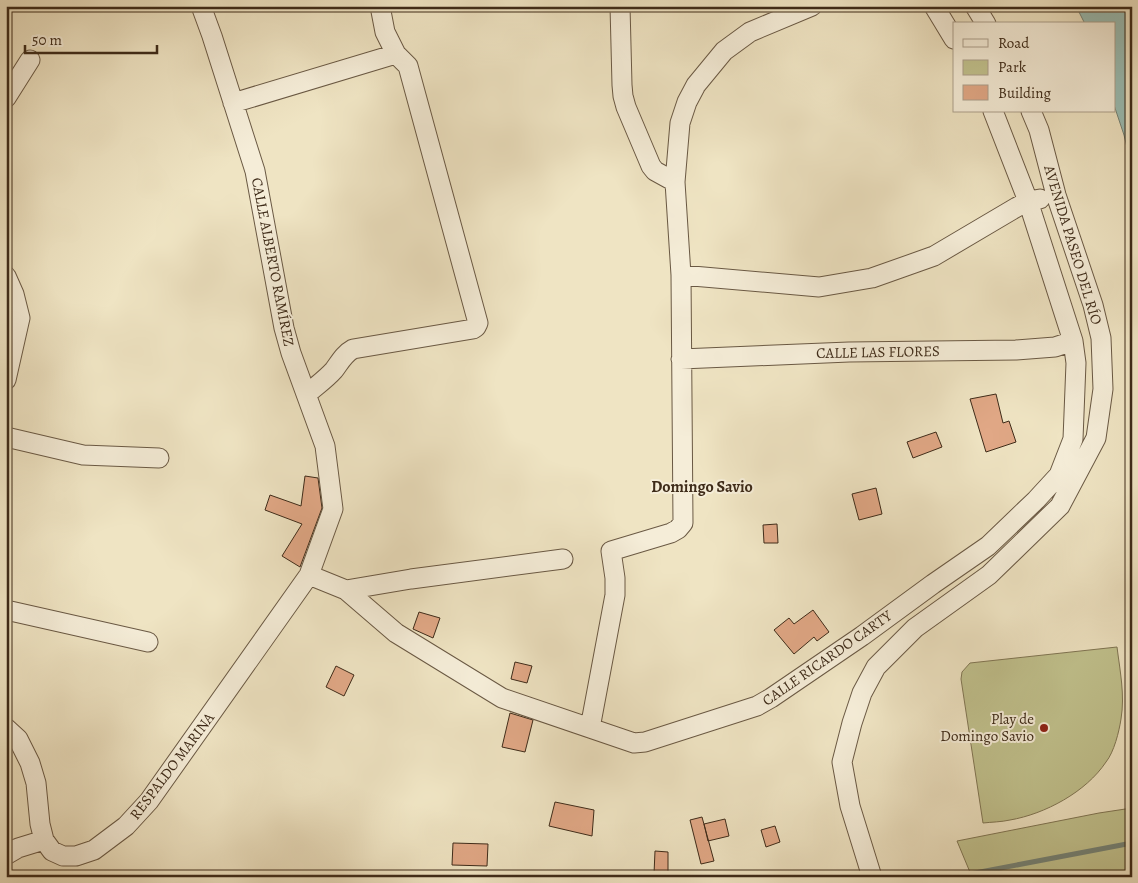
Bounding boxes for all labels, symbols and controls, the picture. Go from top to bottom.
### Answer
scale bar [25,22,158,54]
legend [953,22,1116,112]
text: 50 m [32,30,62,50]
text: Road [998,33,1030,53]
text: Park [998,57,1027,77]
text: Building [998,83,1051,103]
street label: AVENIDA PASEO DEL RÍO [1039,162,1107,327]
street label: CALLE ALBERTO RAMÍREZ [247,176,299,348]
street label: CALLE LAS FLORES [816,341,940,363]
district label: Domingo Savio [651,476,753,498]
street label: CALLE RICARDO CARTY [758,605,897,710]
street label: RESPALDO MARINA [125,708,219,824]
place label: Play de Domingo Savio [940,709,1034,746]
marker: Play de Domingo Savio [1038,722,1050,734]

